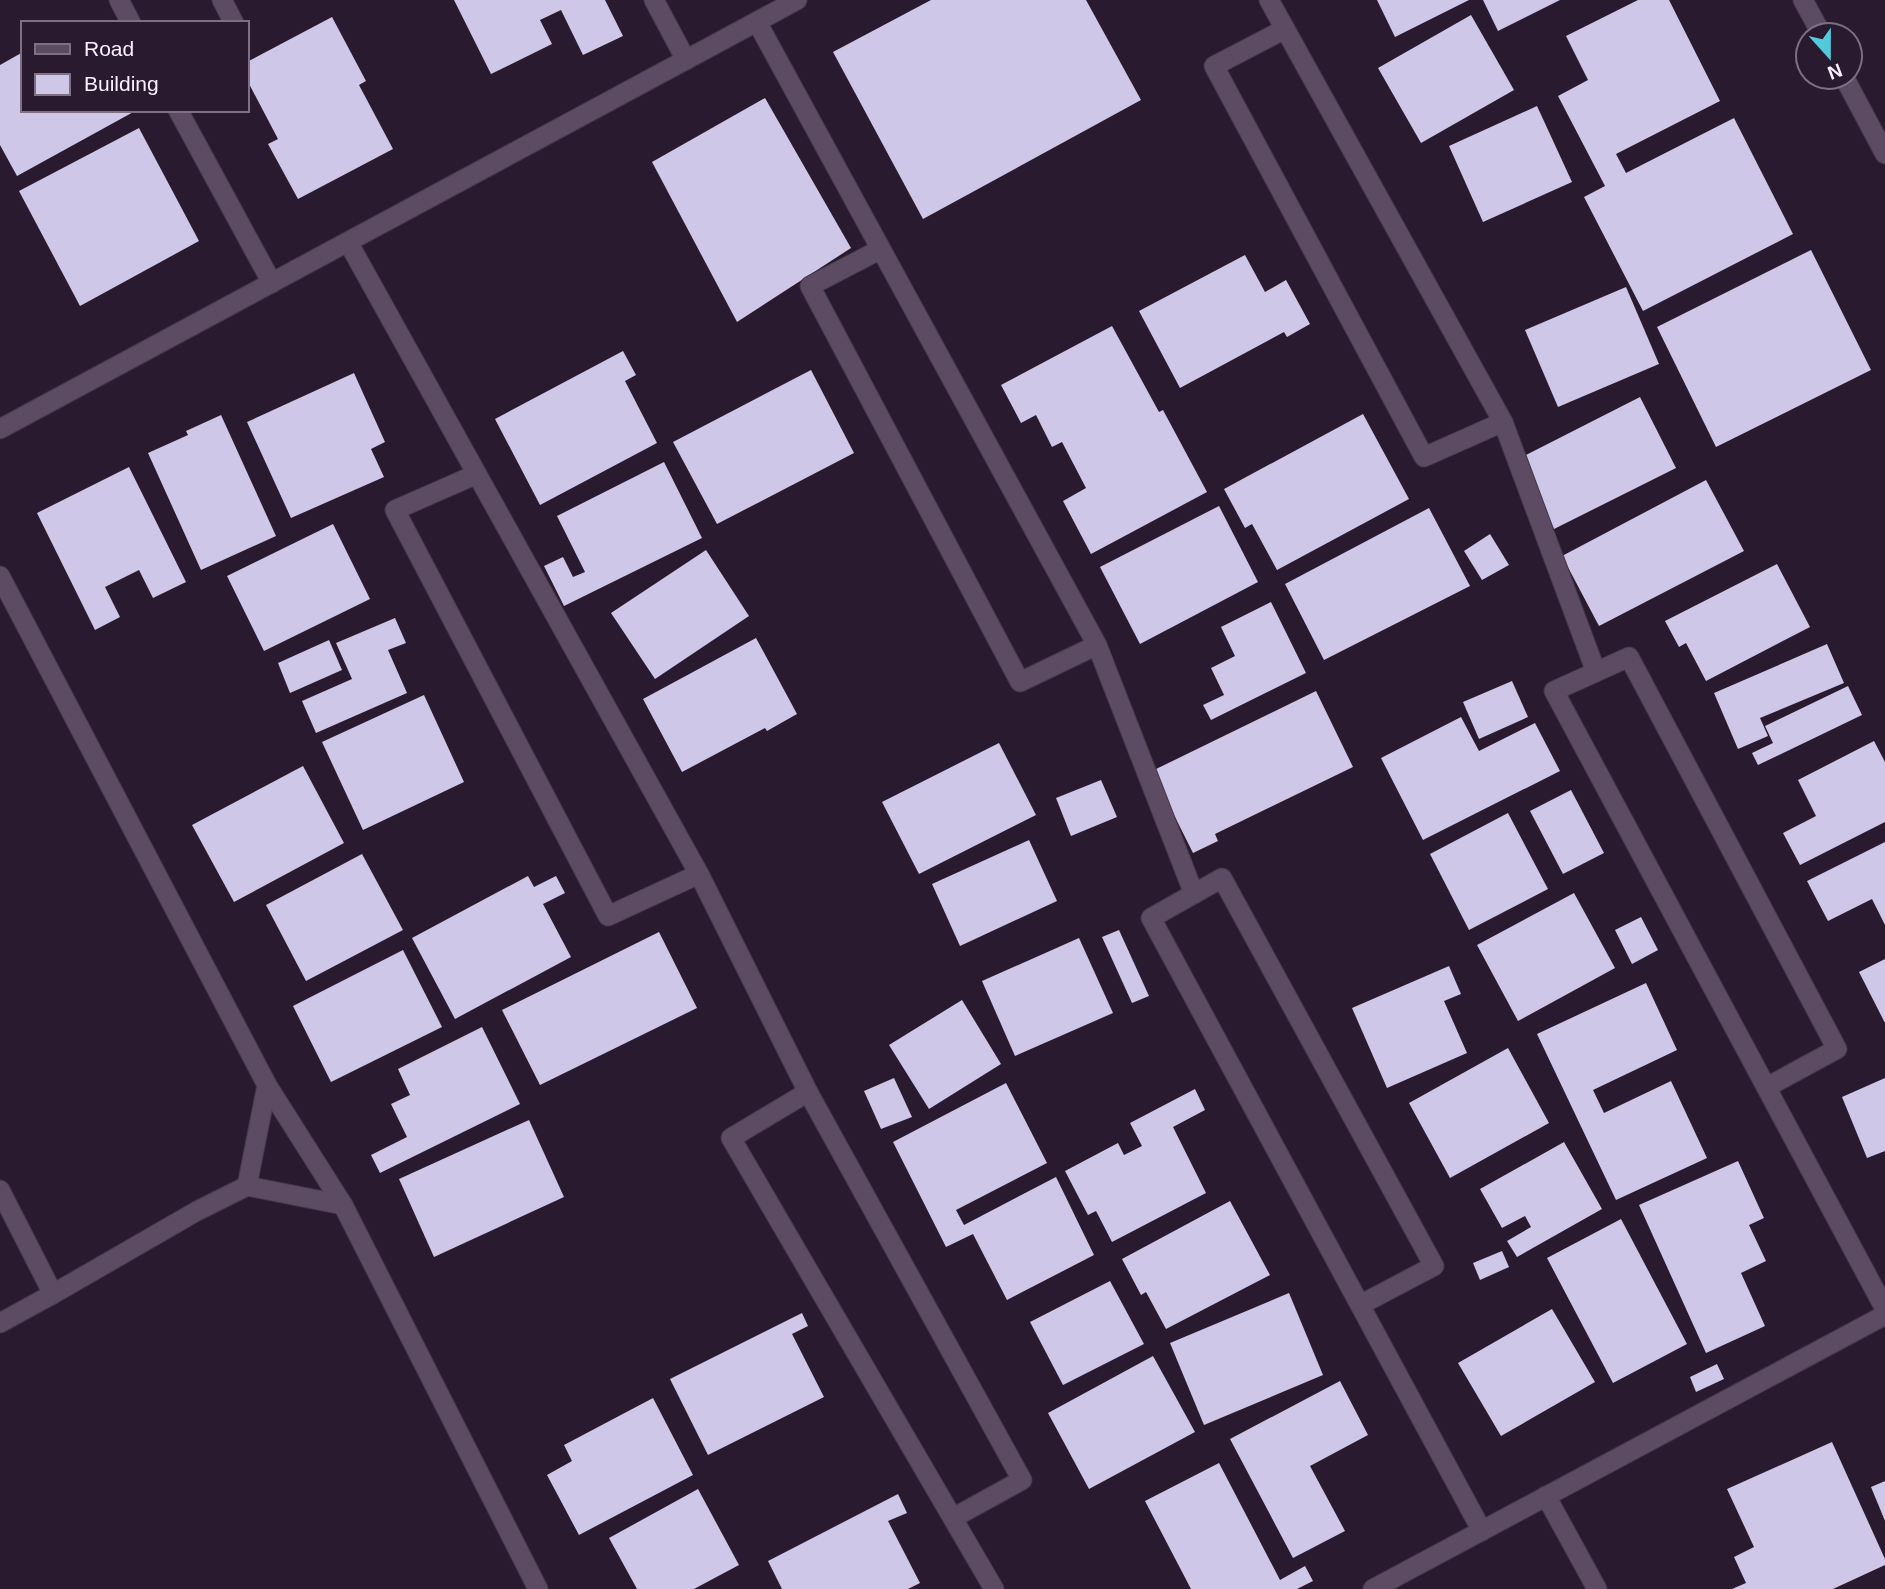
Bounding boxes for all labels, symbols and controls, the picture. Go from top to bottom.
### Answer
legend [21,21,248,112]
north arrow [1794,21,1864,91]
text: Road [84,37,134,60]
text: N [1825,59,1845,84]
text: Building [84,72,159,95]

